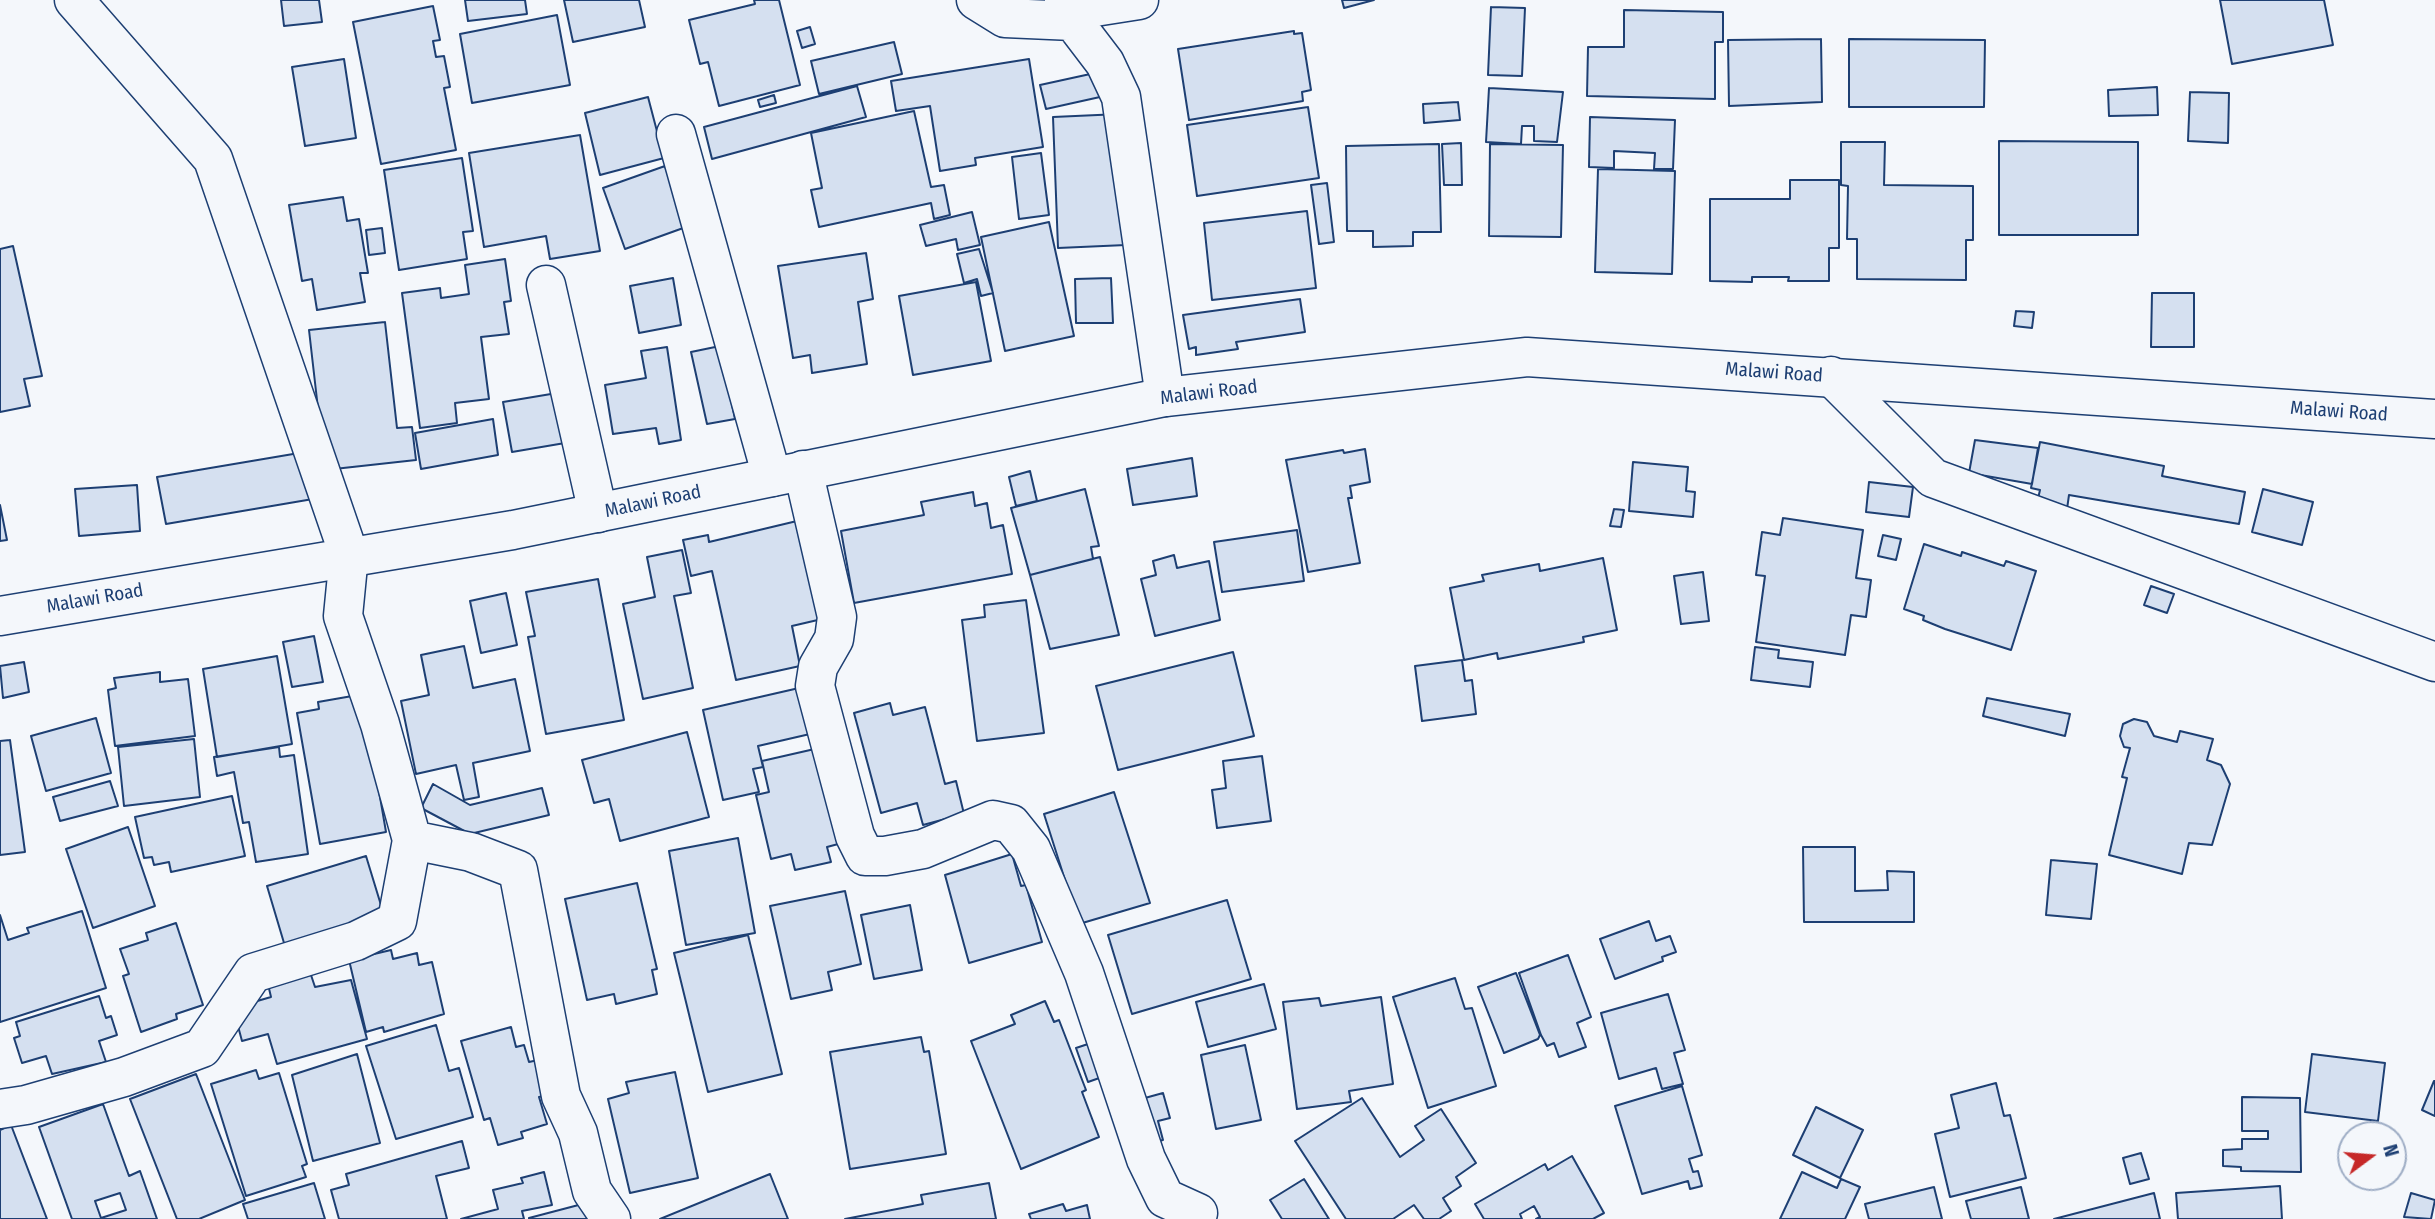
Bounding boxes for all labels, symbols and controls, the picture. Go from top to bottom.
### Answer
street label: Malawi Road [1724,358,1824,388]
street label: Malawi Road [1159,376,1259,410]
street label: Malawi Road [2289,397,2389,427]
street label: Malawi Road [603,481,703,523]
street label: Malawi Road [45,579,145,619]
north arrow [2337,1121,2407,1191]
text: N [2378,1142,2403,1159]

